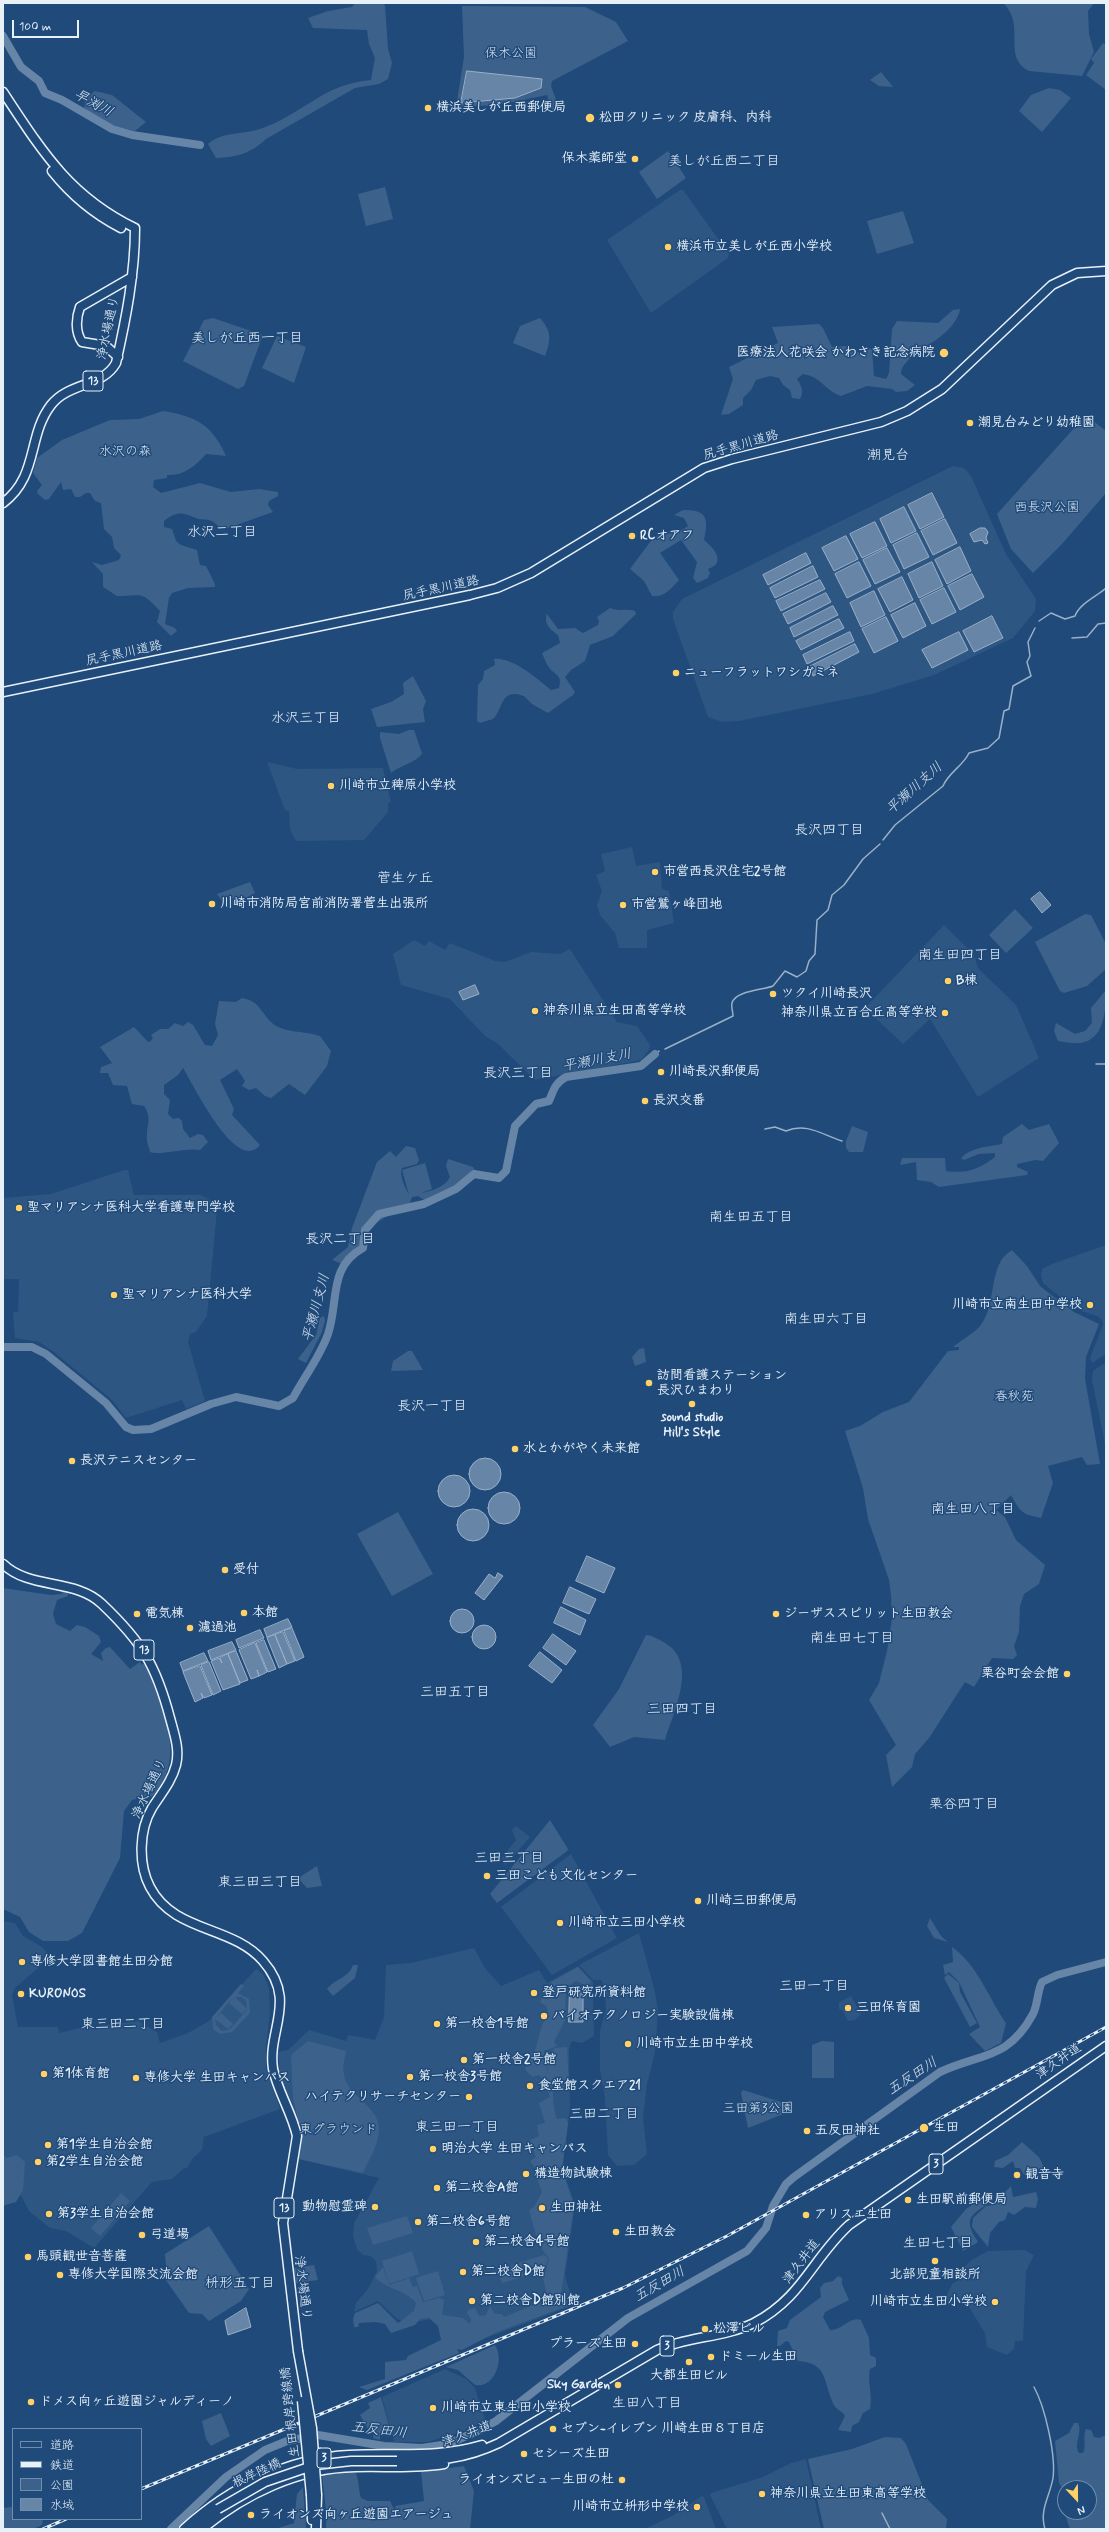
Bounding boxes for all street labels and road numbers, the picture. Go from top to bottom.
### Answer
street label: 浄水場通り [95,295,123,361]
road number: 13 [83,371,103,391]
street label: 尻手黒川道路 [701,428,781,464]
street label: 尻手黒川道路 [401,573,481,605]
street label: 尻手黒川道路 [84,638,164,670]
road number: 13 [134,1640,154,1660]
street label: 浄水場通り [129,1756,171,1822]
street label: 津久井道 [1033,2041,1085,2083]
road number: 3 [929,2154,943,2174]
road number: 13 [274,2198,294,2218]
street label: 津久井道 [780,2237,824,2287]
street label: 浄水場通り [290,2255,314,2321]
road number: 3 [660,2336,674,2356]
street label: 生田根岸跨線橋 [278,2366,304,2458]
street label: 津久井道 [440,2419,494,2451]
road number: 3 [317,2448,331,2468]
street label: 根岸陸橋 [230,2456,284,2492]

